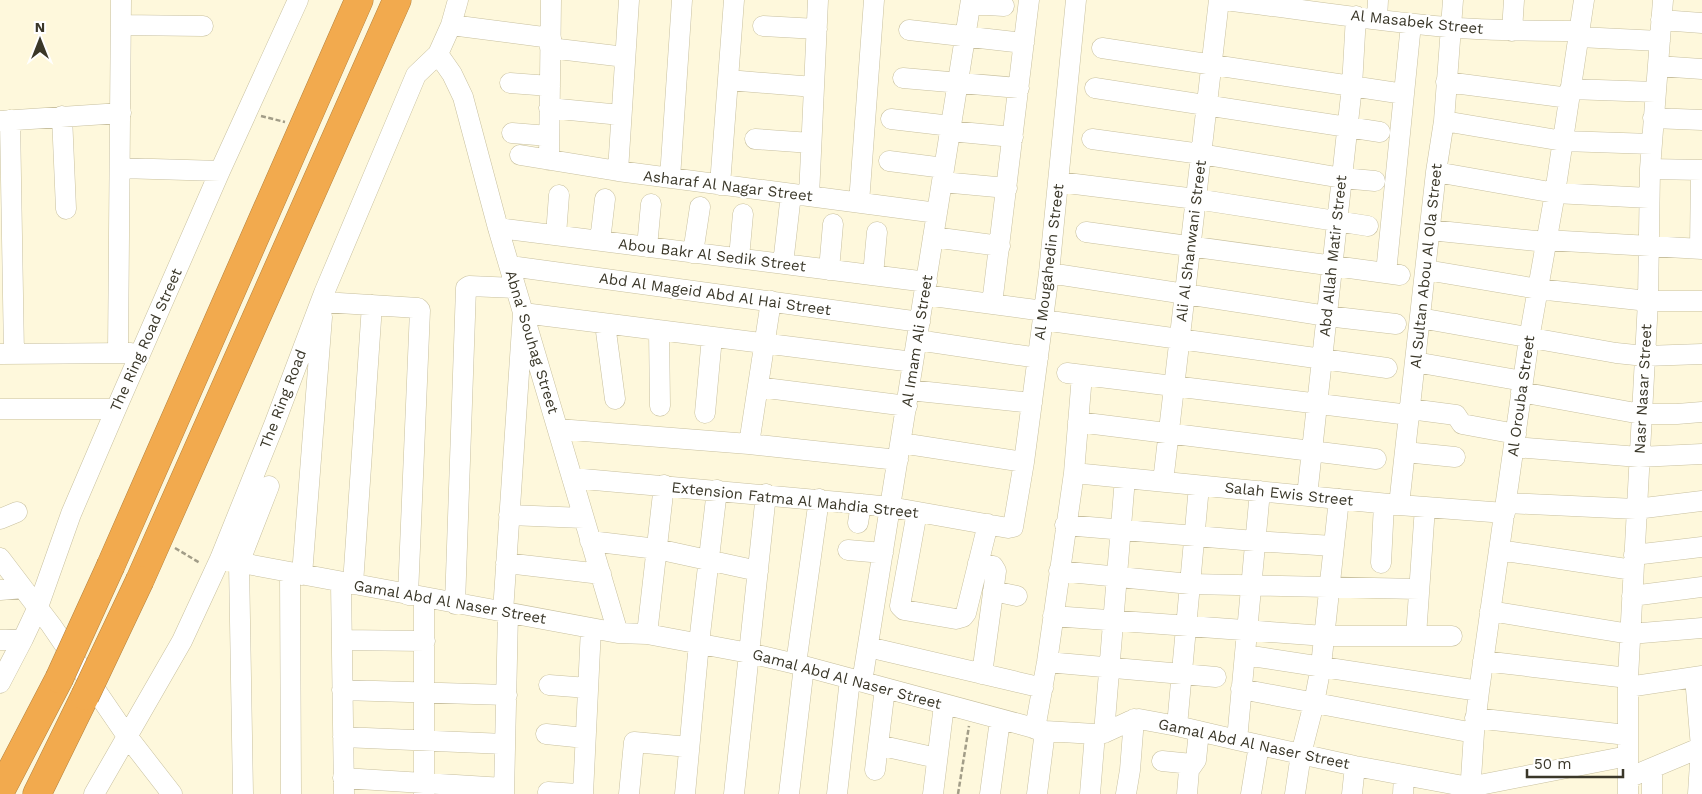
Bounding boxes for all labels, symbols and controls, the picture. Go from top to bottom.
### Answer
street label: Al Masabek Street [1350,6,1485,38]
north arrow [15,15,65,65]
text: N [35,19,45,35]
street label: Ali Al Shanwani Street [1172,158,1210,323]
street label: Al Sultan Abou Al Ola Street [1406,162,1446,369]
street label: Asharaf Al Nagar Street [642,167,814,205]
street label: Abd Allah Matir Street [1316,174,1351,338]
street label: Al Mougahedin Street [1030,182,1068,341]
street label: Abou Bakr Al Sedik Street [617,235,808,276]
street label: The Ring Road Street [106,265,186,414]
street label: Abna' Souhag Street [502,268,563,417]
street label: Abd Al Mageid Abd Al Hai Street [598,269,833,319]
street label: Al Imam Ali Street [898,273,936,408]
street label: Nasr Nasar Street [1631,323,1655,454]
street label: Al Orouba Street [1504,334,1539,458]
street label: The Ring Road [256,347,310,451]
street label: Extension Fatma Al Mahdia Street [671,478,920,522]
street label: Salah Ewis Street [1224,478,1355,510]
street label: Gamal Abd Al Naser Street [352,576,548,628]
street label: Gamal Abd Al Naser Street [750,645,944,713]
street label: Gamal Abd Al Naser Street [1157,715,1352,773]
scale bar [1527,746,1623,778]
text: 50 m [1534,755,1571,773]

